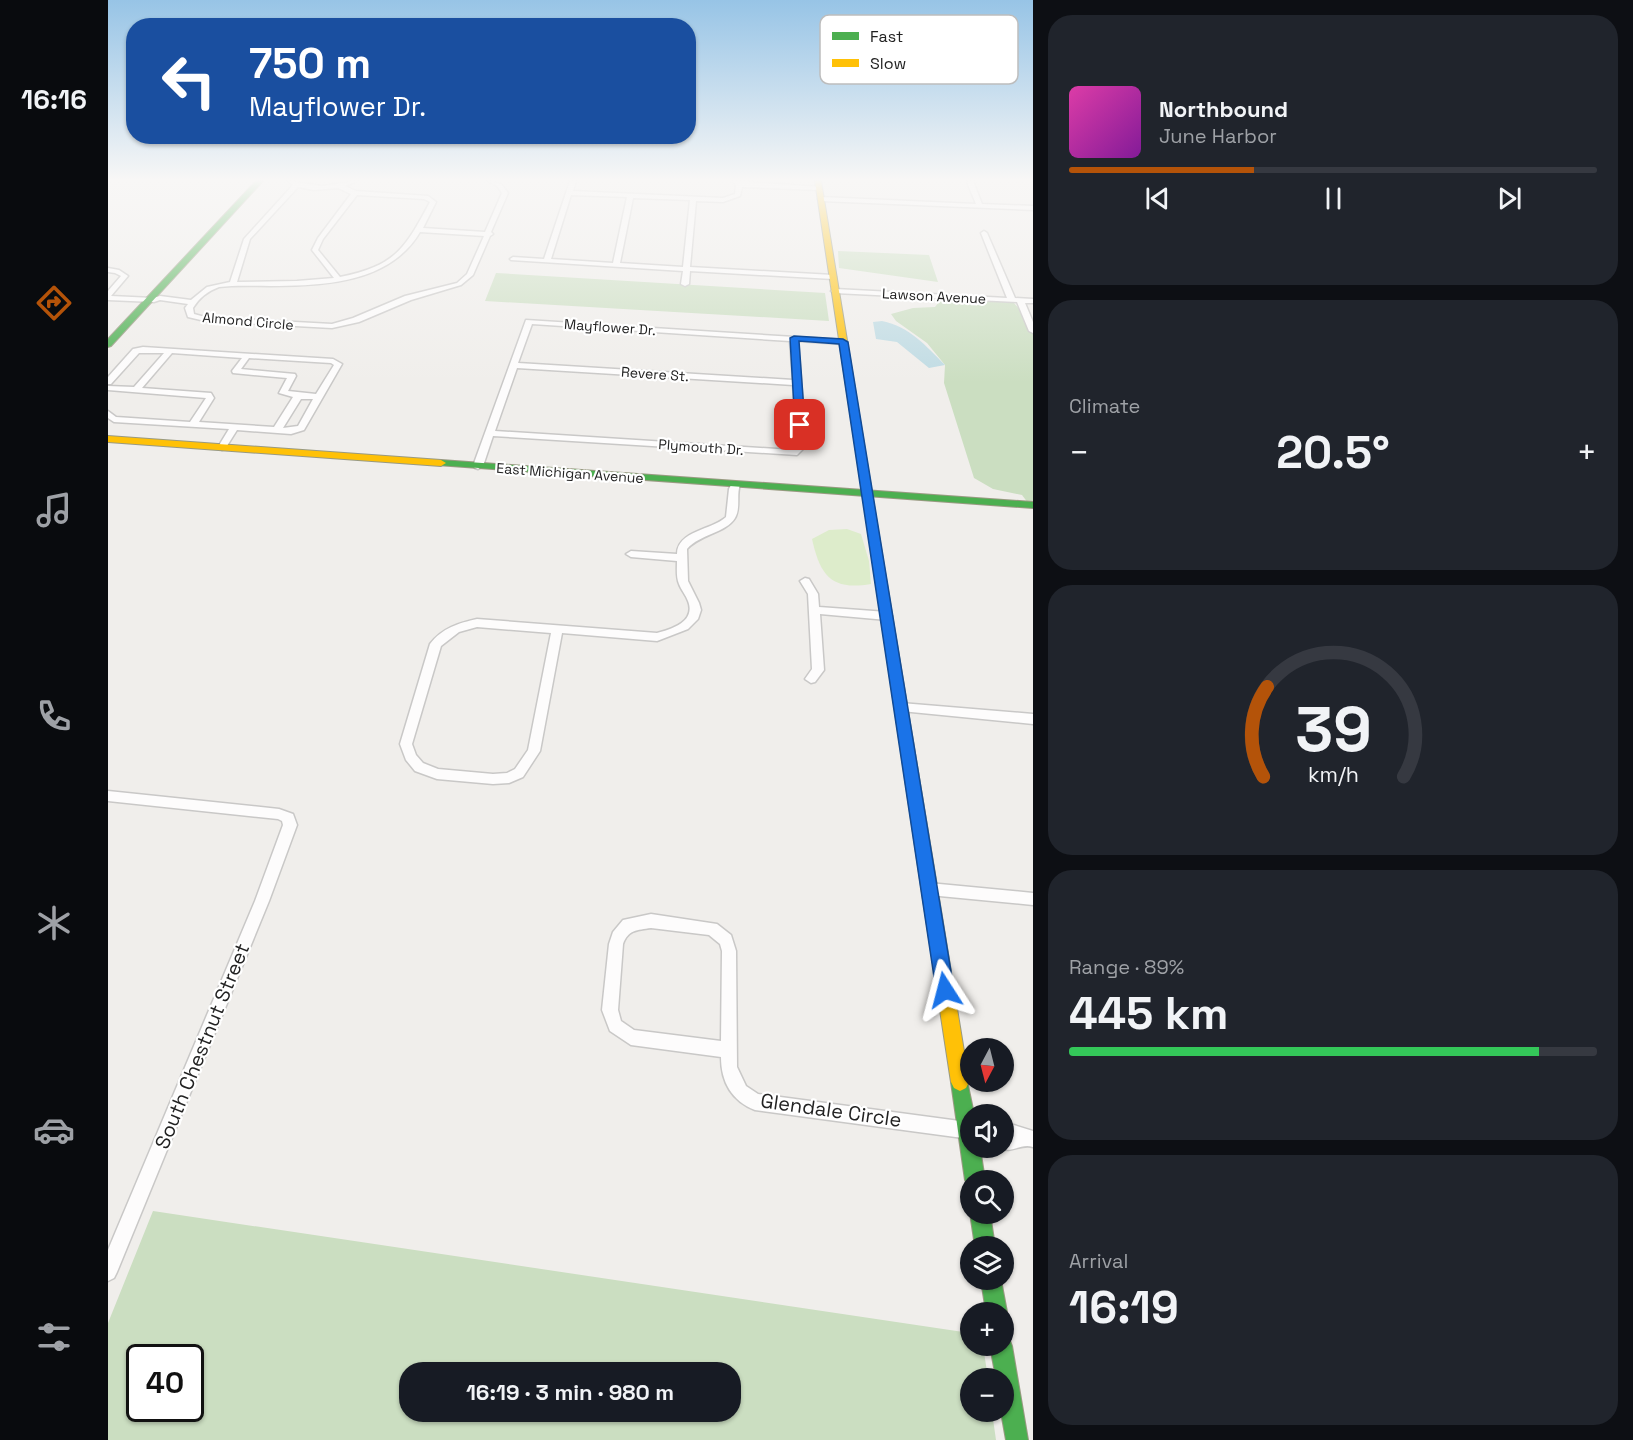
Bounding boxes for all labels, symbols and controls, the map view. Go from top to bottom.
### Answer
legend [820,15,1018,84]
text: Fast [870,26,903,47]
text: 750 m [249,37,371,90]
icon: left [150,42,228,120]
text: Slow [870,53,906,74]
text: 16:16 [21,82,87,117]
text: Mayflower Dr. [249,89,426,124]
text: Northbound [1159,95,1288,123]
text: June Harbor [1159,123,1277,149]
icon: previous [1141,182,1174,215]
icon: pause [1317,182,1350,215]
icon: next [1493,182,1526,215]
icon: directions [33,282,75,324]
street label: Lawson Avenue [882,284,986,308]
street label: Almond Circle [202,308,294,334]
street label: Mayflower Dr. [564,315,656,339]
street label: Revere St. [621,363,689,385]
text: Climate [1069,393,1140,419]
pin [774,399,825,450]
icon: arrive [783,408,816,441]
text: 20.5° [1276,424,1390,481]
text: − [1069,432,1089,474]
text: + [1577,432,1597,474]
street label: Plymouth Dr. [658,435,744,459]
street label: East Michigan Avenue [496,459,644,487]
icon: music [33,489,75,531]
text: 39 [1295,690,1371,769]
icon: phone [33,695,75,737]
text: km/h [1307,761,1359,788]
icon: climate [33,902,75,944]
street label: South Chestnut Street [149,939,255,1153]
text: Range · 89% [1069,954,1184,980]
position arrow [913,958,977,1022]
text: 445 km [1069,985,1228,1042]
north arrow [960,1038,1014,1092]
map controls [960,1038,1014,1422]
street label: Glendale Circle [759,1087,903,1133]
button: sound [960,1104,1014,1158]
icon: car [33,1109,75,1151]
button: search [960,1170,1014,1224]
button: layers [960,1236,1014,1290]
text: Arrival [1069,1248,1128,1274]
text: 16:19 [1069,1279,1179,1336]
button: + [960,1302,1014,1356]
icon: filters [33,1316,75,1358]
speed limit sign: 40 [126,1344,204,1422]
button: − [960,1368,1014,1422]
text: 16:19 · 3 min · 980 m [466,1378,674,1406]

